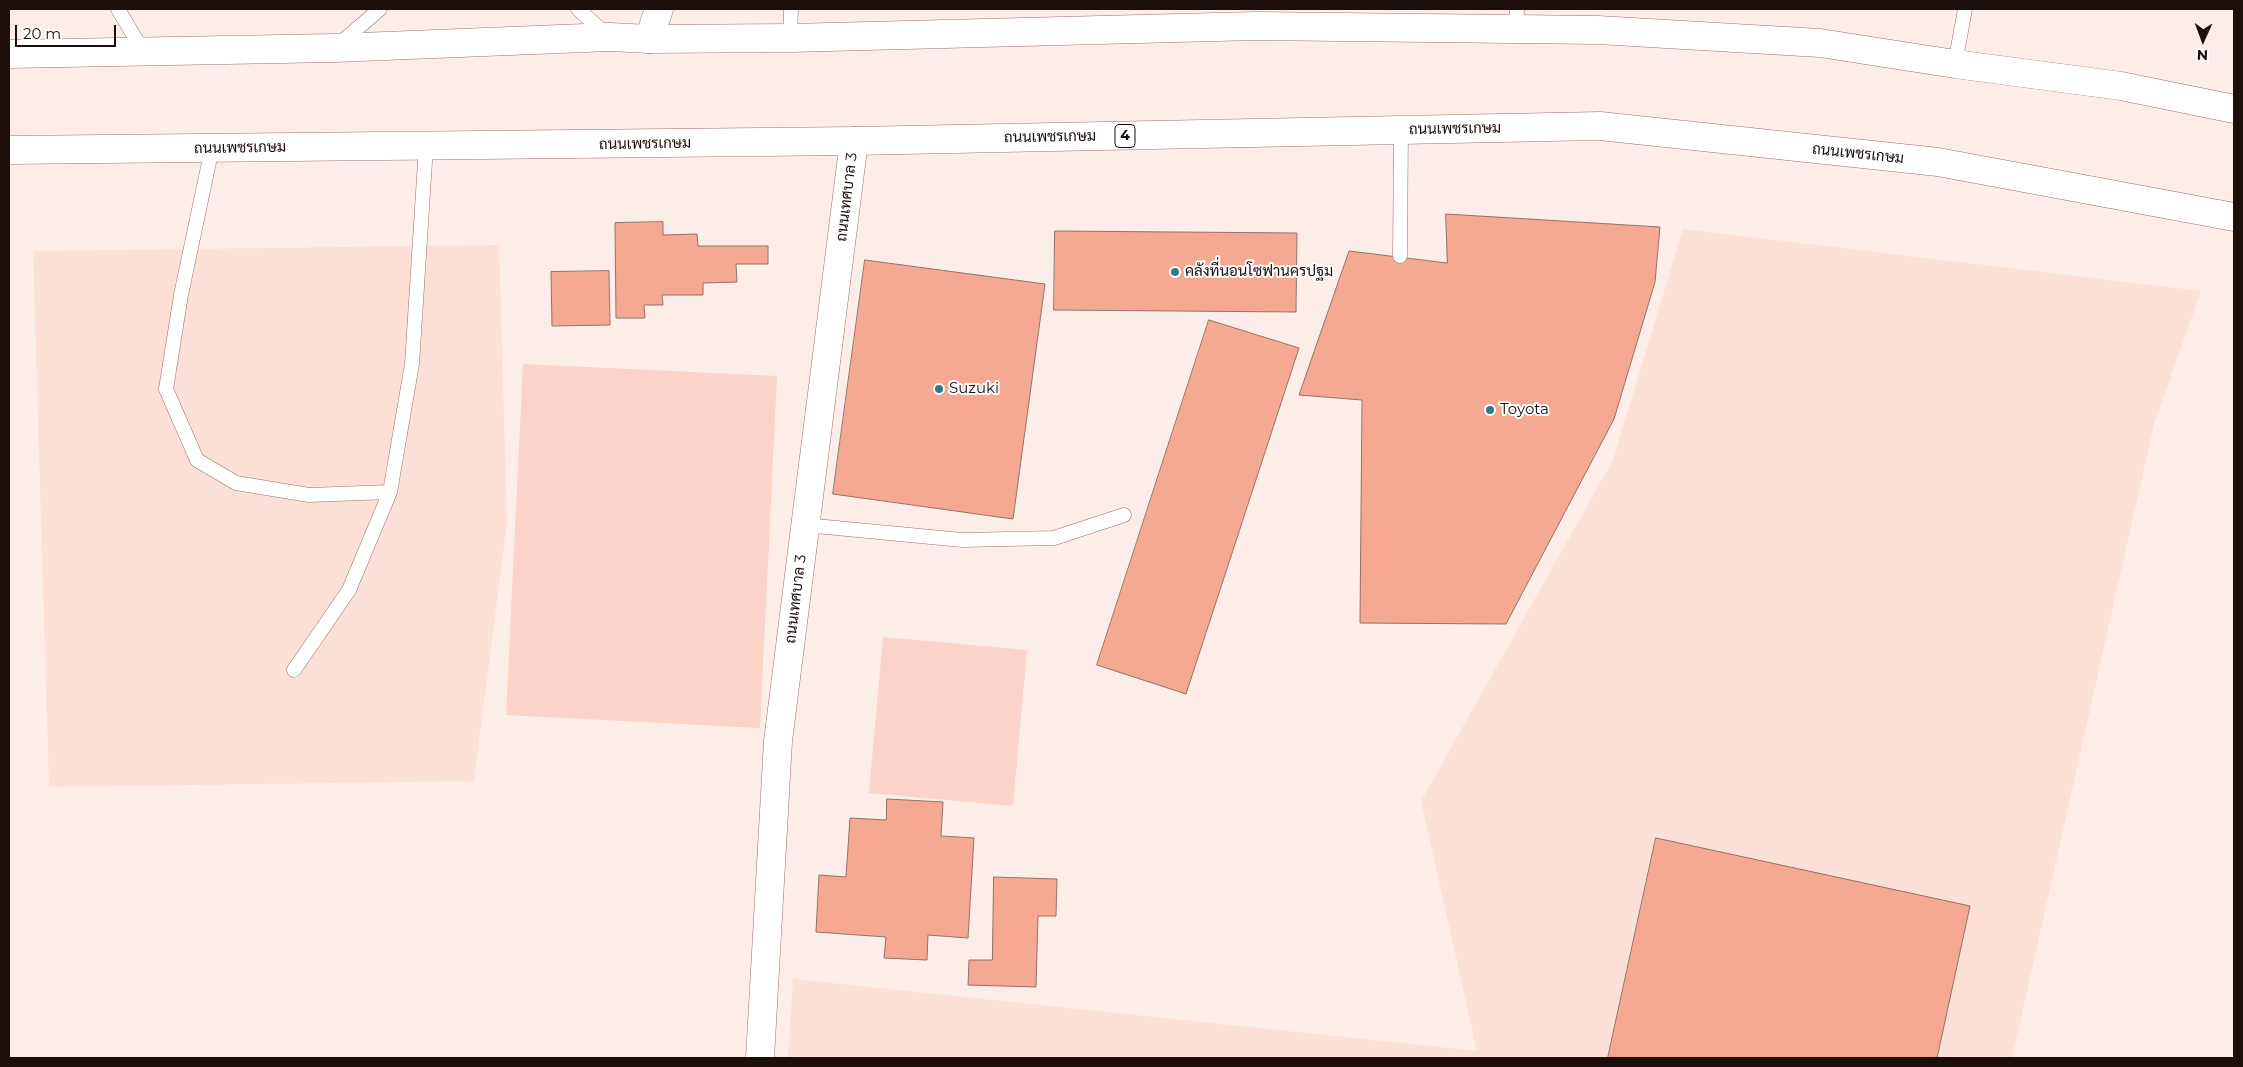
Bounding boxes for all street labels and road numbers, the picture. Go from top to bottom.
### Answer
street label: ถนนเพชรเกษม [1409,119,1501,139]
road number: 4 [1115,124,1135,148]
street label: ถนนเพชรเกษม [1004,127,1096,147]
street label: ถนนเพชรเกษม [599,134,691,154]
street label: ถนนเพชรเกษม [194,138,286,158]
street label: ถนนเพชรเกษม [1811,140,1905,168]
street label: ถนนเทศบาล 3 [833,152,861,242]
street label: ถนนเทศบาล 3 [782,554,810,644]

